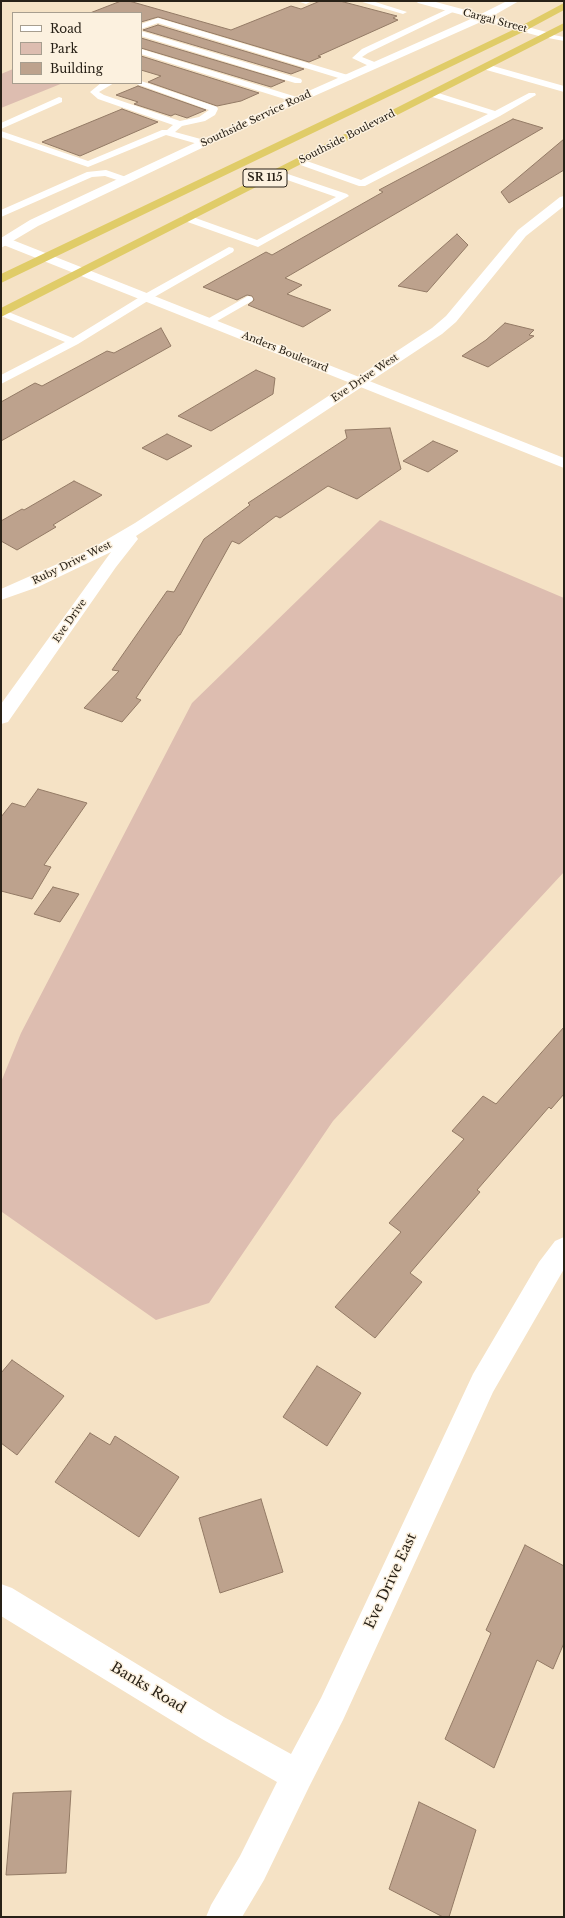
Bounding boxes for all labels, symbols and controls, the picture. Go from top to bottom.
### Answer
street label: Cargal Street [462,7,528,35]
legend [12,12,142,84]
text: Road [50,21,82,36]
text: Park [50,41,78,56]
text: Building [50,61,103,76]
street label: Southside Service Road [199,88,313,150]
street label: Southside Boulevard [297,108,397,166]
road number: SR 115 [243,169,287,187]
street label: Anders Boulevard [240,329,330,375]
street label: Eve Drive West [329,351,401,405]
street label: Ruby Drive West [30,539,114,587]
street label: Eve Drive [51,597,89,645]
street label: Eve Drive East [361,1530,421,1632]
street label: Banks Road [108,1659,188,1717]

